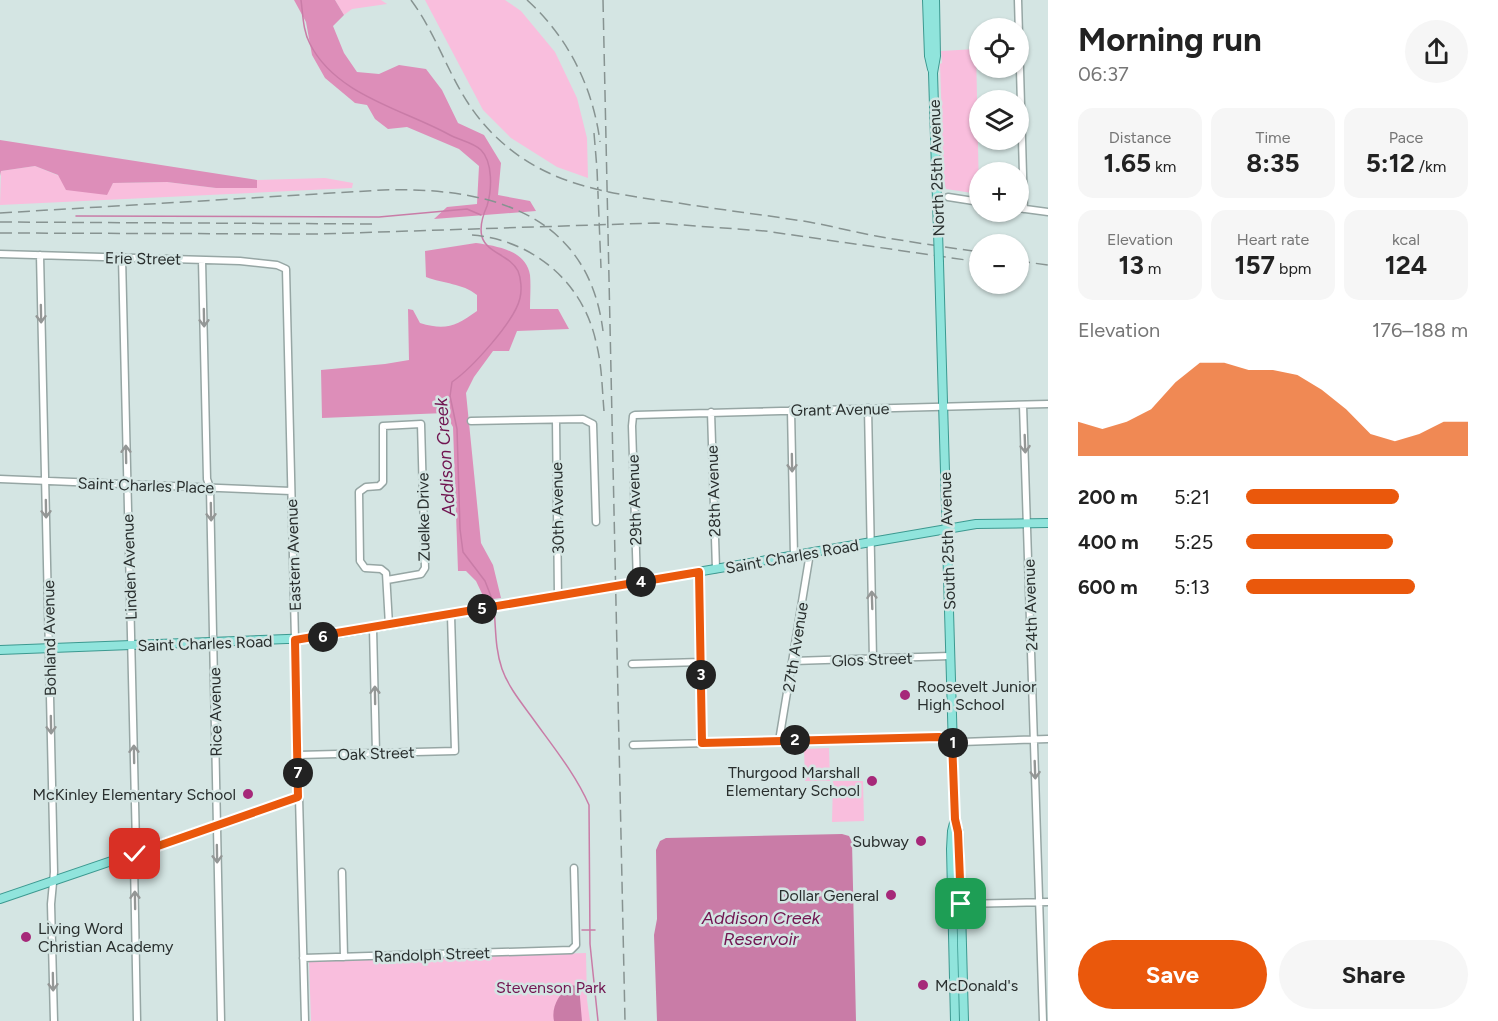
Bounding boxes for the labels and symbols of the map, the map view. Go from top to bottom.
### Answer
street label: North 25th Avenue [925,99,948,237]
street label: Erie Street [105,248,181,269]
one-way arrow [36,303,47,323]
one-way arrow [198,308,209,328]
water label: Addison Creek [430,396,460,518]
street label: Grant Avenue [790,399,890,420]
one-way arrow [1019,433,1030,453]
one-way arrow [120,445,132,465]
street label: 28th Avenue [702,445,725,537]
one-way arrow [786,452,798,472]
street label: 29th Avenue [623,454,646,546]
street label: 30th Avenue [547,462,568,554]
street label: South 25th Avenue [936,471,959,610]
street label: Zuelke Drive [413,472,434,562]
street label: Saint Charles Place [77,474,215,497]
one-way arrow [40,498,51,518]
street label: Eastern Avenue [282,498,305,611]
one-way arrow [205,502,216,522]
street label: Linden Avenue [118,513,141,620]
street label: Saint Charles Road [724,535,860,578]
street label: 24th Avenue [1019,558,1042,651]
pin: 4 [626,567,656,597]
street label: Bohland Avenue [39,580,60,696]
one-way arrow [866,591,877,611]
pin: 5 [467,594,497,624]
street label: 27th Avenue [779,601,812,693]
pin: 6 [308,622,338,652]
street label: Saint Charles Road [137,632,273,655]
street label: Glos Street [831,649,913,670]
pin: 3 [686,660,716,690]
street label: Rice Avenue [205,667,226,757]
place label: Roosevelt Junior High School [917,677,1037,714]
one-way arrow [369,685,380,705]
marker: Roosevelt Junior High School [898,688,912,702]
one-way arrow [45,714,57,734]
pin: 2 [780,725,810,755]
pin: 1 [938,728,968,758]
street label: Oak Street [337,743,415,764]
one-way arrow [128,744,140,764]
pin: 7 [283,758,313,788]
one-way arrow [1029,760,1040,780]
place label: Thurgood Marshall Elementary School [726,763,860,800]
marker: Thurgood Marshall Elementary School [865,774,879,788]
place label: McKinley Elementary School [33,785,236,804]
marker: McKinley Elementary School [241,787,255,801]
pin [109,828,160,879]
place label: Subway [852,832,910,851]
marker: Subway [914,834,928,848]
one-way arrow [211,844,223,864]
pin [935,878,986,929]
place label: Dollar General [779,886,879,905]
marker: Dollar General [884,888,898,902]
one-way arrow [129,890,140,910]
water label: Addison Creek Reservoir [701,907,821,950]
place label: Living Word Christian Academy [38,919,174,956]
marker: Living Word Christian Academy [19,930,33,944]
street label: Randolph Street [374,943,491,966]
one-way arrow [47,972,58,992]
place label: McDonald's [935,976,1018,995]
park label: Stevenson Park [496,978,606,997]
marker: McDonald's [916,978,930,992]

